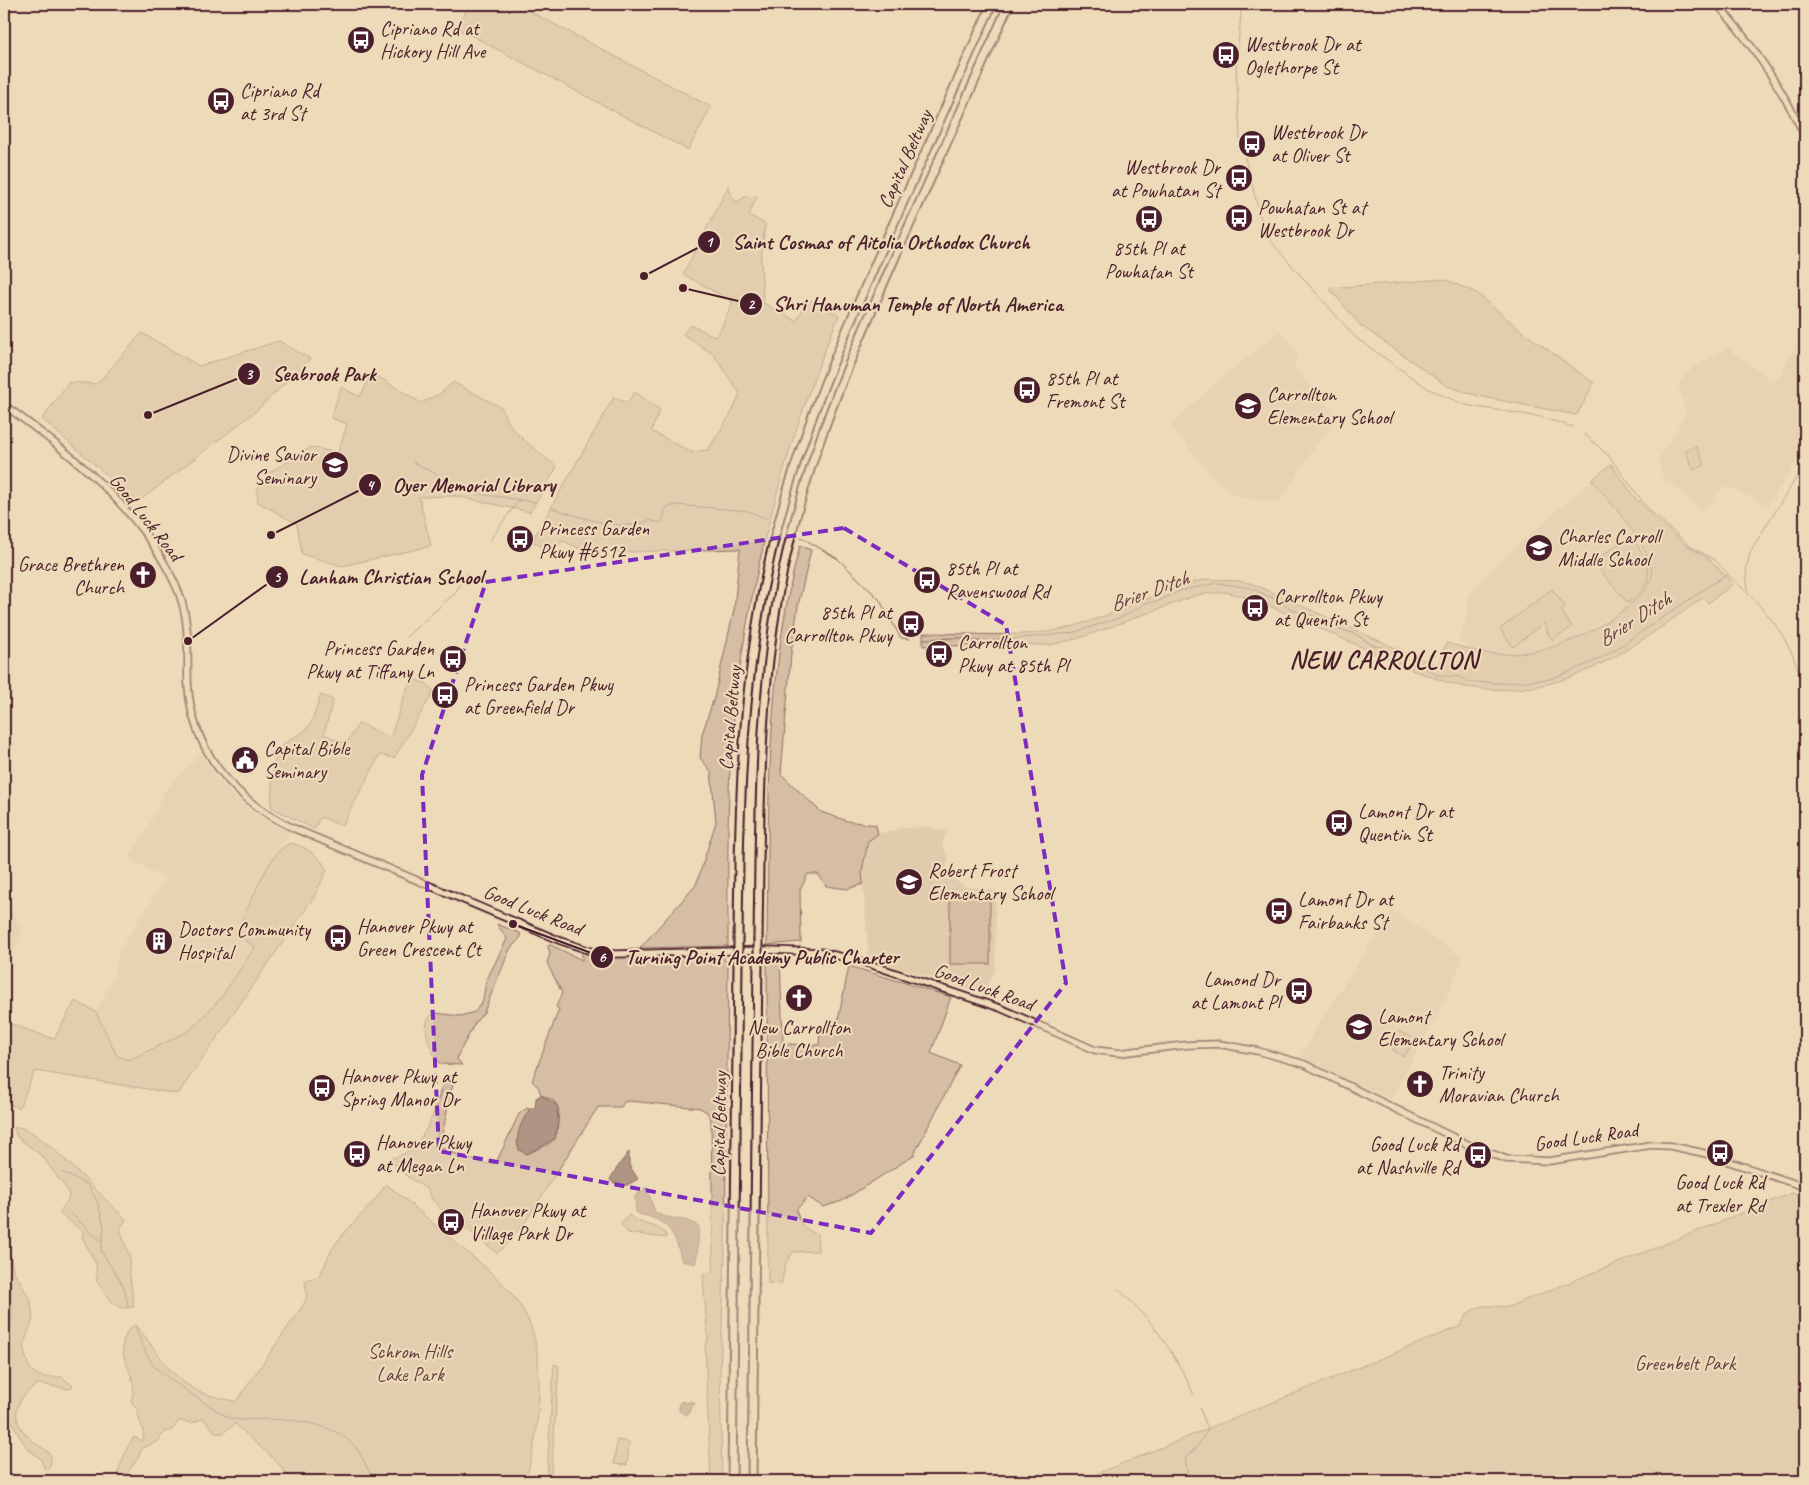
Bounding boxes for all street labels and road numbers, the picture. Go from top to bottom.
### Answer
street label: Capital Beltway [872,104,939,212]
street label: Good Luck Road [104,468,190,568]
street label: Capital Beltway [713,663,747,771]
street label: Good Luck Road [480,879,589,942]
street label: Good Luck Road [931,957,1040,1018]
street label: Capital Beltway [706,1069,732,1177]
street label: Good Luck Road [1533,1117,1643,1157]

